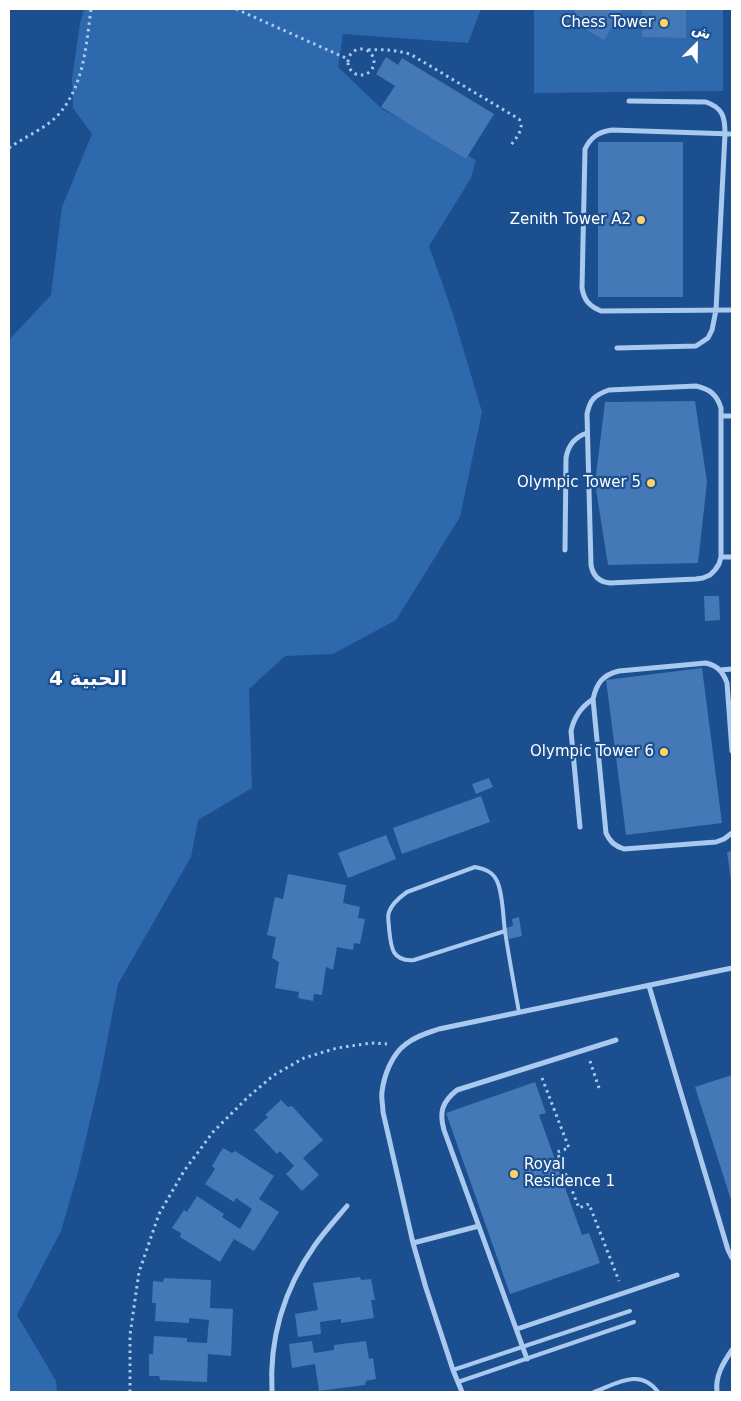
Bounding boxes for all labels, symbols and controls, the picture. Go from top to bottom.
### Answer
place label: Chess Tower [561,14,654,32]
marker: Chess Tower [658,17,670,29]
north arrow [671,20,721,70]
text: ش [690,20,714,42]
place label: Zenith Tower A2 [510,211,631,229]
marker: Zenith Tower A2 [635,214,647,226]
place label: Olympic Tower 5 [517,474,641,492]
marker: Olympic Tower 5 [645,477,657,489]
district label: الحبية 4 [49,668,127,692]
place label: Olympic Tower 6 [530,743,654,761]
marker: Olympic Tower 6 [658,746,670,758]
place label: Royal Residence 1 [524,1156,615,1191]
marker: Royal Residence 1 [508,1168,520,1180]

